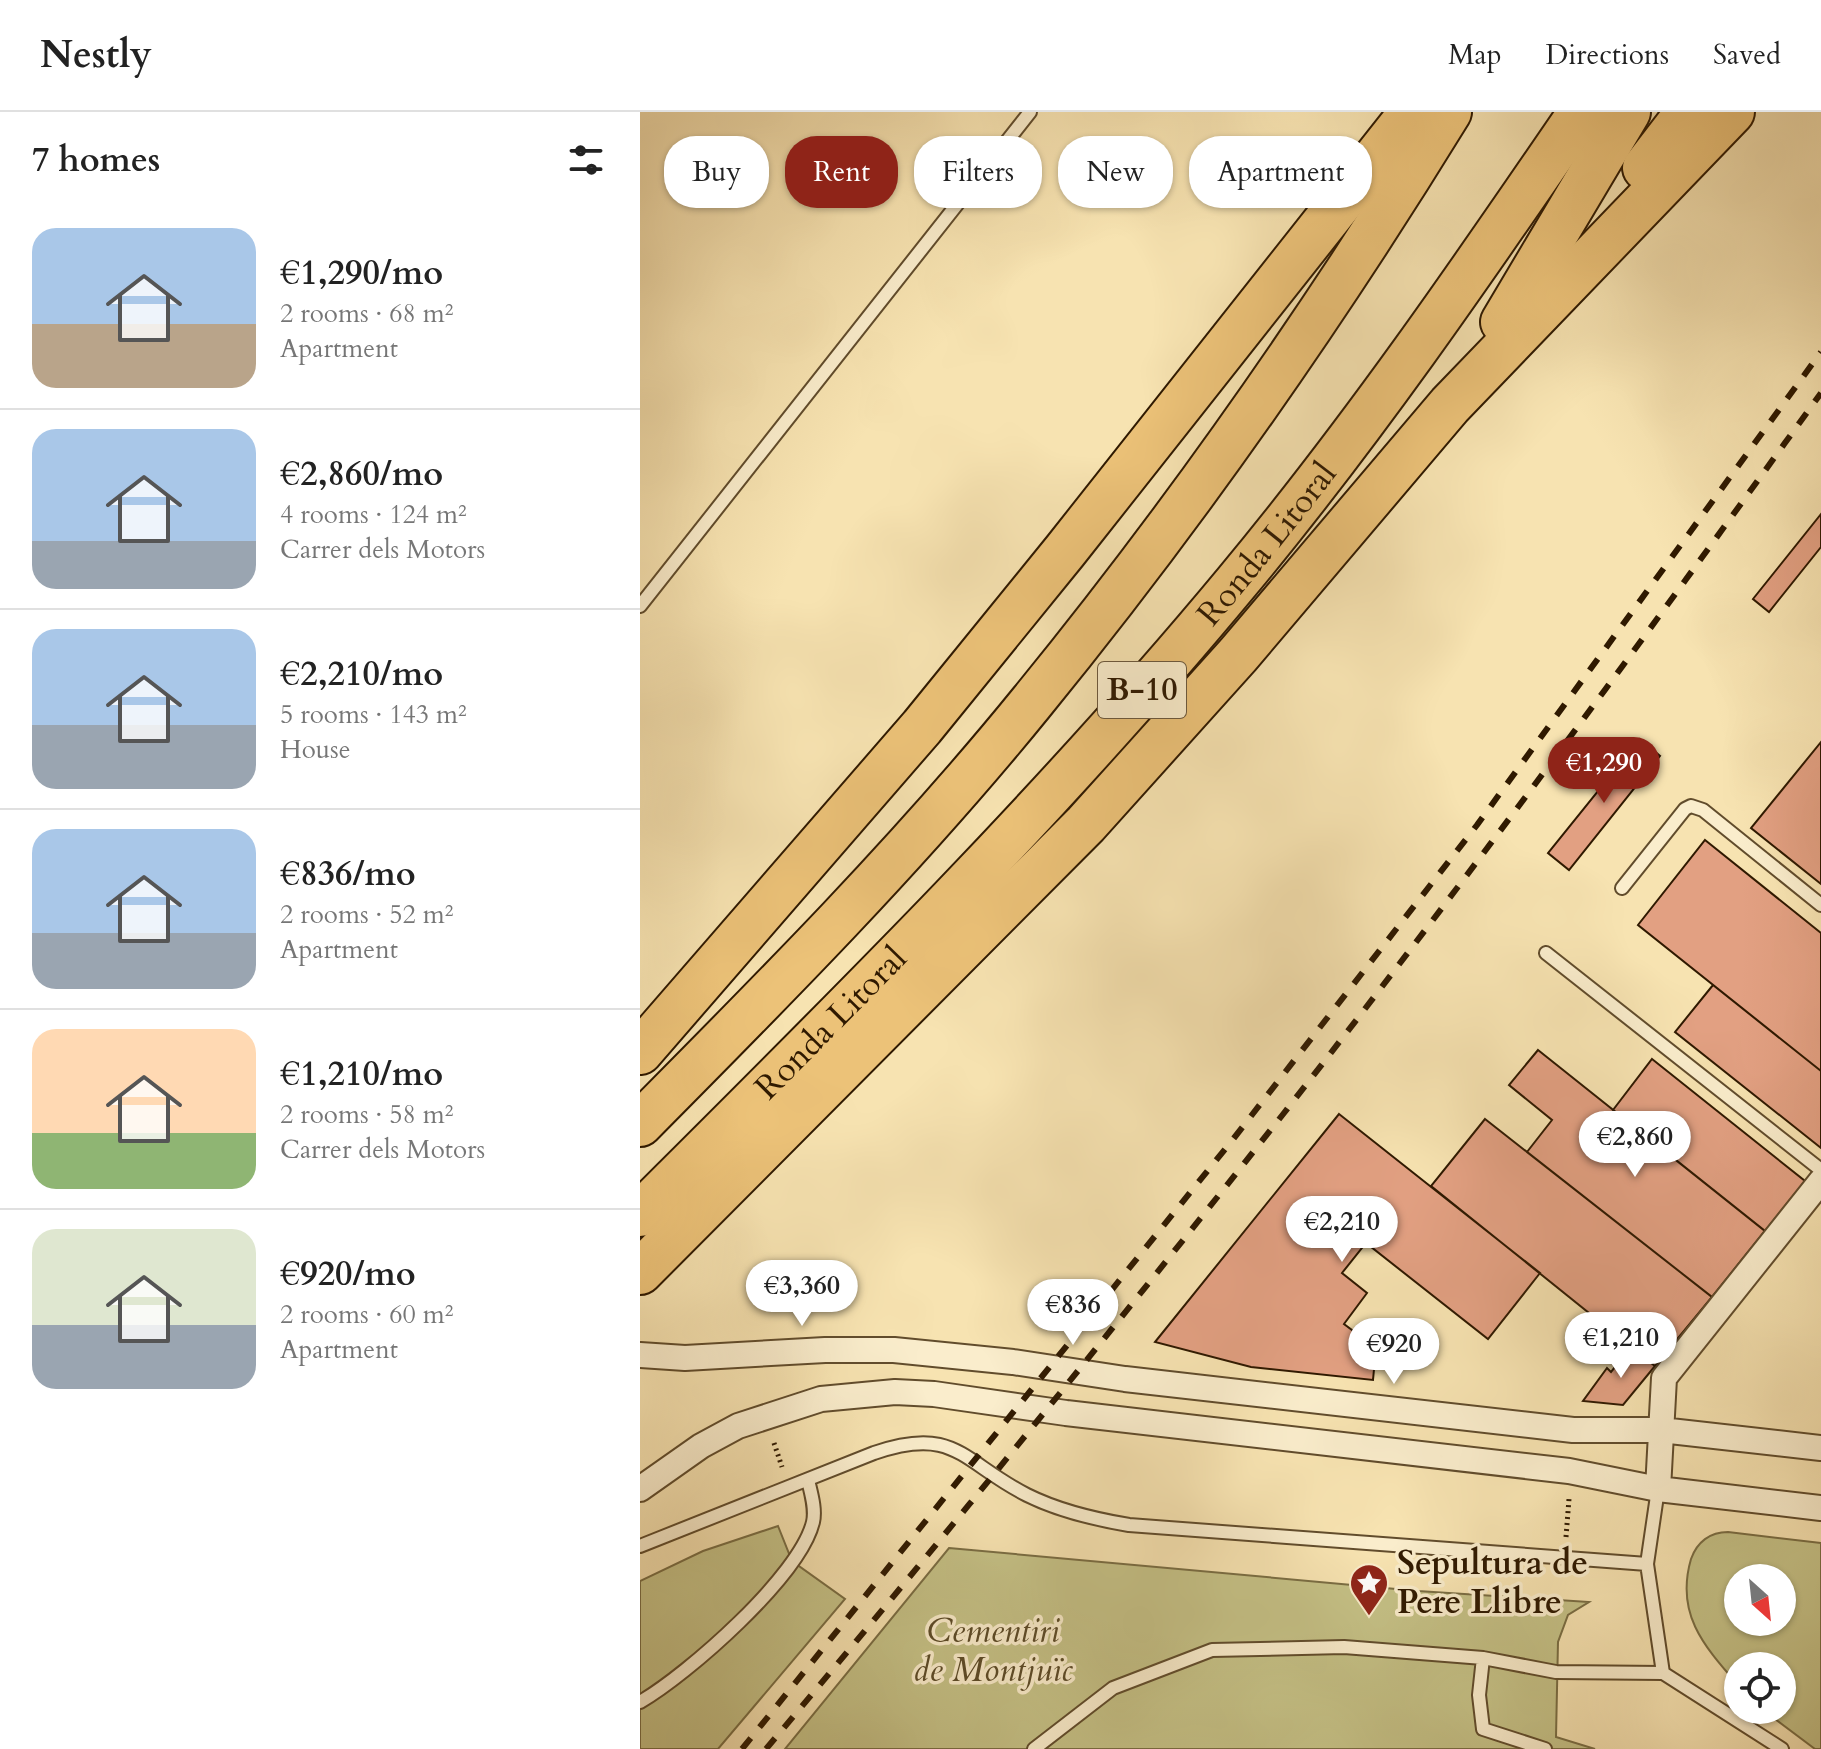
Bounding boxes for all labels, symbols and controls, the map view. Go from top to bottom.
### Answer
text: Nestly [40,29,152,81]
text: Map [1448,36,1502,74]
text: Directions [1546,36,1669,74]
text: Saved [1713,36,1781,74]
chip: Buy [664,136,769,208]
chip: Rent [785,136,898,208]
chip: Filters [914,136,1042,208]
chip: New [1058,136,1173,208]
chip: Apartment [1189,136,1372,208]
text: 7 homes [32,137,160,183]
icon: filters [564,138,608,182]
text: €1,290/mo [280,250,443,296]
icon: home [96,260,192,356]
text: 2 rooms · 68 m² [280,296,453,331]
text: Apartment [280,331,398,366]
text: €2,860/mo [280,451,443,497]
street label: Ronda Litoral [1187,452,1347,636]
icon: home [96,461,192,557]
text: 4 rooms · 124 m² [280,497,467,532]
text: Carrer dels Motors [280,532,485,567]
text: €2,210/mo [280,651,443,697]
icon: home [96,661,192,757]
road number: B-10 [1098,662,1186,718]
text: 5 rooms · 143 m² [280,697,467,732]
text: House [280,732,351,767]
pin: €1,290 [1539,737,1669,805]
text: €1,290 [1566,745,1642,780]
text: €836/mo [280,851,416,897]
icon: home [96,861,192,957]
text: 2 rooms · 52 m² [280,897,453,932]
text: Apartment [280,932,398,967]
street label: Ronda Litoral [745,936,917,1110]
text: €1,210/mo [280,1051,443,1097]
icon: home [96,1061,192,1157]
text: 2 rooms · 58 m² [280,1097,453,1132]
pin: €2,860 [1570,1111,1700,1179]
text: €2,860 [1597,1119,1673,1154]
text: Carrer dels Motors [280,1132,485,1167]
pin: €2,210 [1277,1196,1407,1264]
text: €2,210 [1304,1204,1380,1239]
text: €920/mo [280,1251,416,1297]
pin: €3,360 [737,1260,867,1328]
icon: home [96,1261,192,1357]
text: €3,360 [764,1268,840,1303]
pin: €836 [1026,1279,1120,1347]
text: €836 [1045,1287,1101,1322]
text: 2 rooms · 60 m² [280,1297,453,1332]
pin: €1,210 [1556,1312,1686,1380]
pin: €920 [1347,1318,1441,1386]
text: €1,210 [1583,1320,1659,1355]
text: €920 [1366,1326,1422,1361]
text: Apartment [280,1332,398,1367]
place label: Sepultura de Pere Llibre [1397,1540,1588,1625]
place icon: Sepultura de Pere Llibre [1348,1562,1390,1617]
north arrow [1724,1564,1796,1636]
map controls [1724,1564,1796,1724]
park label: Cementiri de Montjuïc [913,1608,1074,1693]
button: locate [1724,1652,1796,1724]

